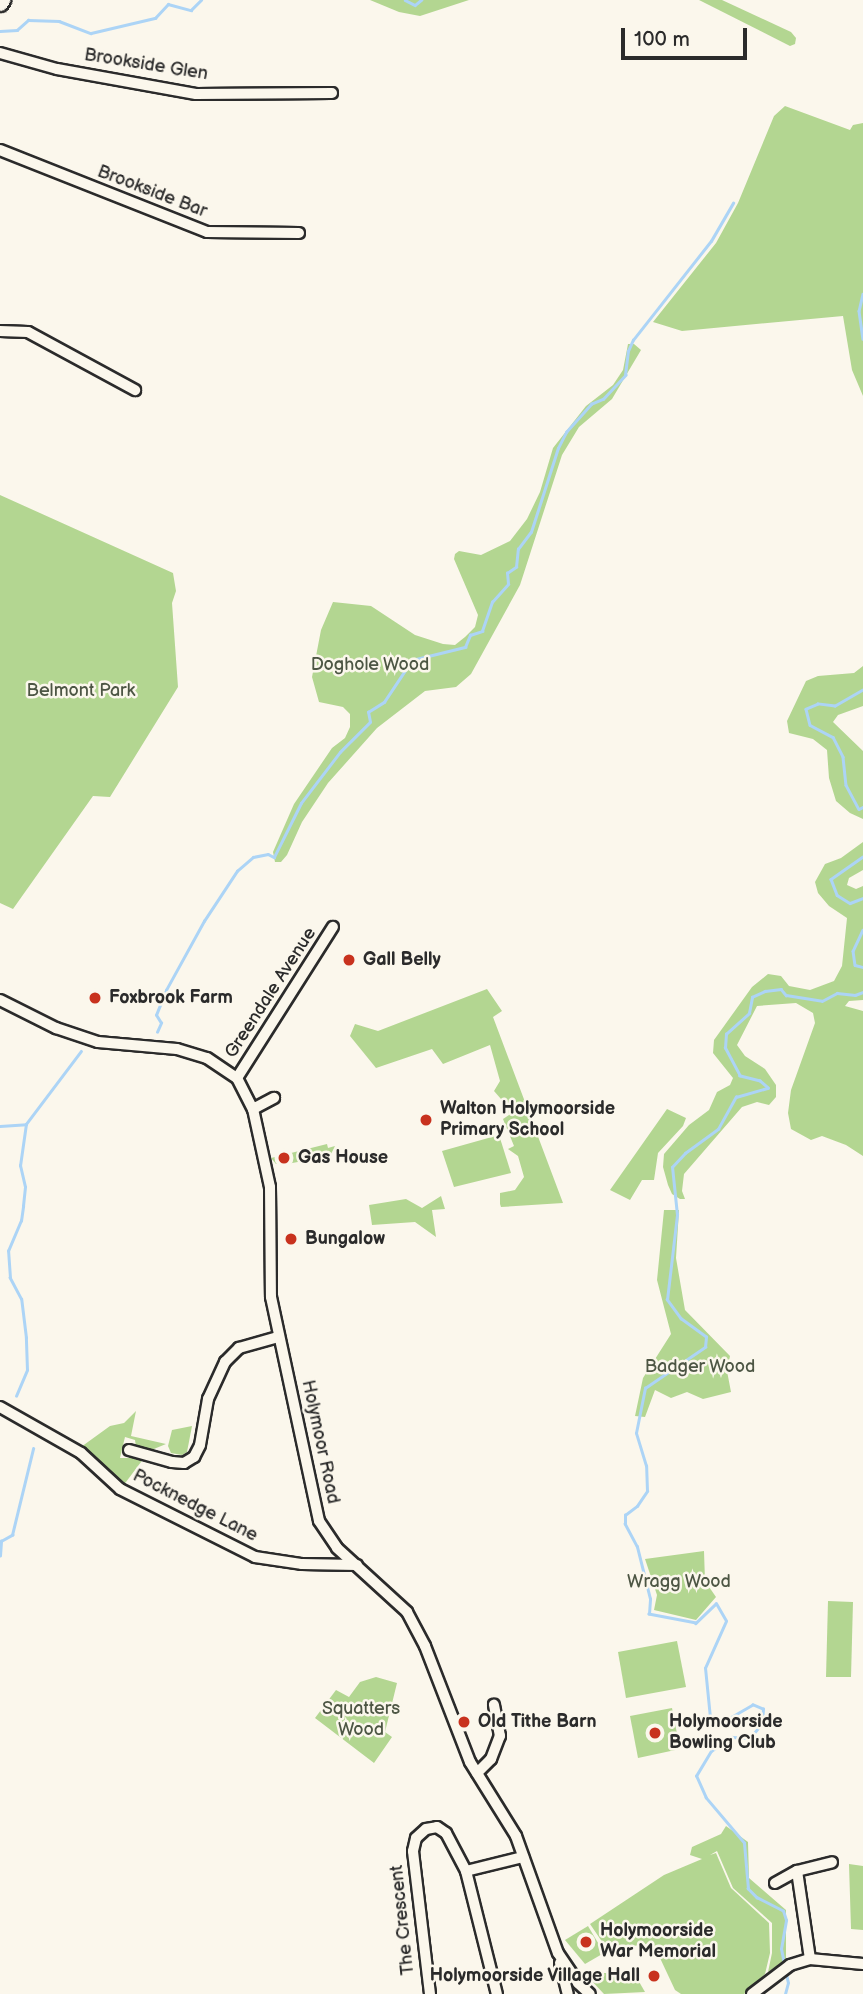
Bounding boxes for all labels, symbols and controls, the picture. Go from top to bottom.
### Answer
scale bar [625,14,751,58]
text: 100 m [634,27,690,52]
street label: Brookside Glen [83,45,209,85]
street label: Brookside Bar [94,161,210,223]
park label: Doghole Wood [310,654,430,676]
park label: Belmont Park [27,680,135,702]
street label: Greendale Avenue [221,924,321,1062]
place label: Gall Belly [363,949,441,971]
marker: Gall Belly [341,952,357,968]
place label: Foxbrook Farm [109,987,233,1009]
marker: Foxbrook Farm [87,990,103,1006]
place label: Walton Holymoorside Primary School [440,1099,615,1142]
marker: Walton Holymoorside Primary School [418,1112,434,1128]
place label: Gas House [298,1147,388,1169]
marker: Gas House [276,1150,292,1166]
place label: Bungalow [305,1228,385,1250]
marker: Bungalow [283,1231,299,1247]
park label: Badger Wood [644,1356,756,1378]
street label: Holymoor Road [296,1378,344,1506]
street label: Pocknedge Lane [129,1465,261,1547]
park label: Wragg Wood [627,1571,731,1593]
park label: Squatters Wood [322,1699,400,1742]
place label: Old Tithe Barn [478,1711,596,1733]
place label: Holymoorside Bowling Club [669,1712,783,1754]
marker: Old Tithe Barn [456,1714,472,1730]
marker: Holymoorside Bowling Club [647,1725,663,1741]
street label: The Crescent [386,1864,420,1976]
place label: Holymoorside War Memorial [600,1921,716,1964]
marker: Holymoorside War Memorial [578,1934,594,1950]
place label: Holymoorside Village Hall [429,1965,640,1987]
marker: Holymoorside Village Hall [646,1968,662,1984]

